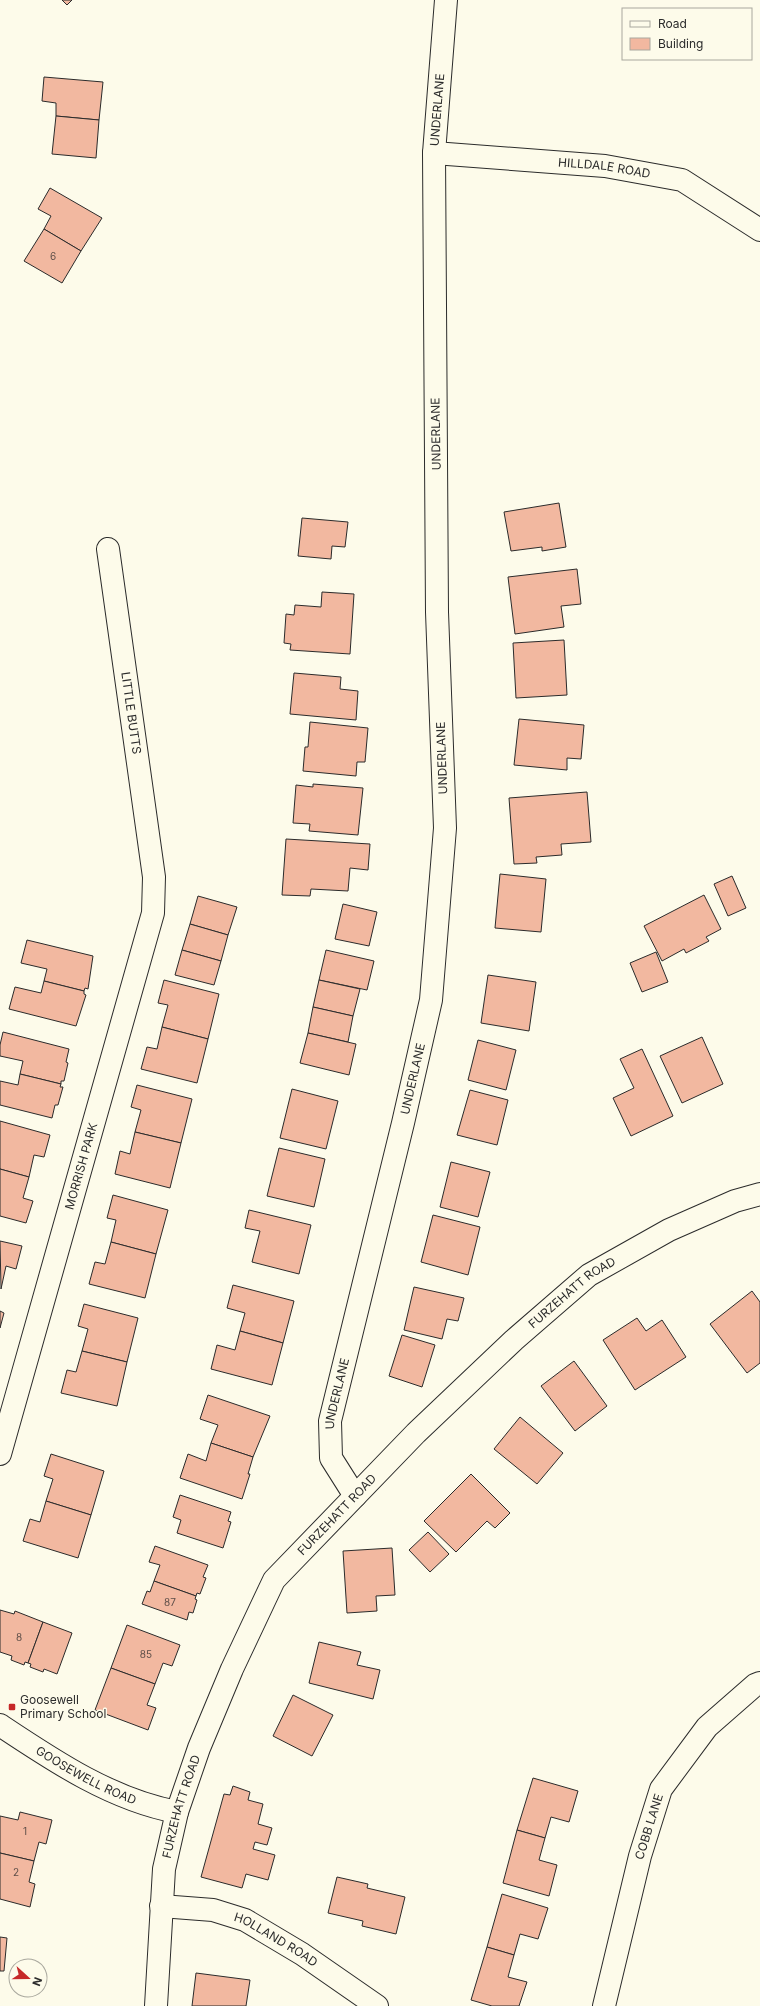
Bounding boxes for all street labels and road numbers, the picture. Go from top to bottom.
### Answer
street label: UNDERLANE [427,73,447,147]
street label: HILLDALE ROAD [558,154,652,181]
street label: UNDERLANE [427,397,444,471]
street label: LITTLE BUTTS [118,671,145,755]
street label: UNDERLANE [433,721,450,795]
street label: UNDERLANE [397,1042,428,1116]
street label: MORRISH PARK [61,1121,100,1211]
street label: FURZEHATT ROAD [525,1254,618,1331]
street label: UNDERLANE [322,1356,352,1430]
street label: FURZEHATT ROAD [294,1471,379,1558]
street label: GOOSEWELL ROAD [33,1743,139,1807]
street label: FURZEHATT ROAD [159,1753,203,1860]
street label: COBB LANE [631,1792,666,1861]
street label: HOLLAND ROAD [232,1909,321,1970]

